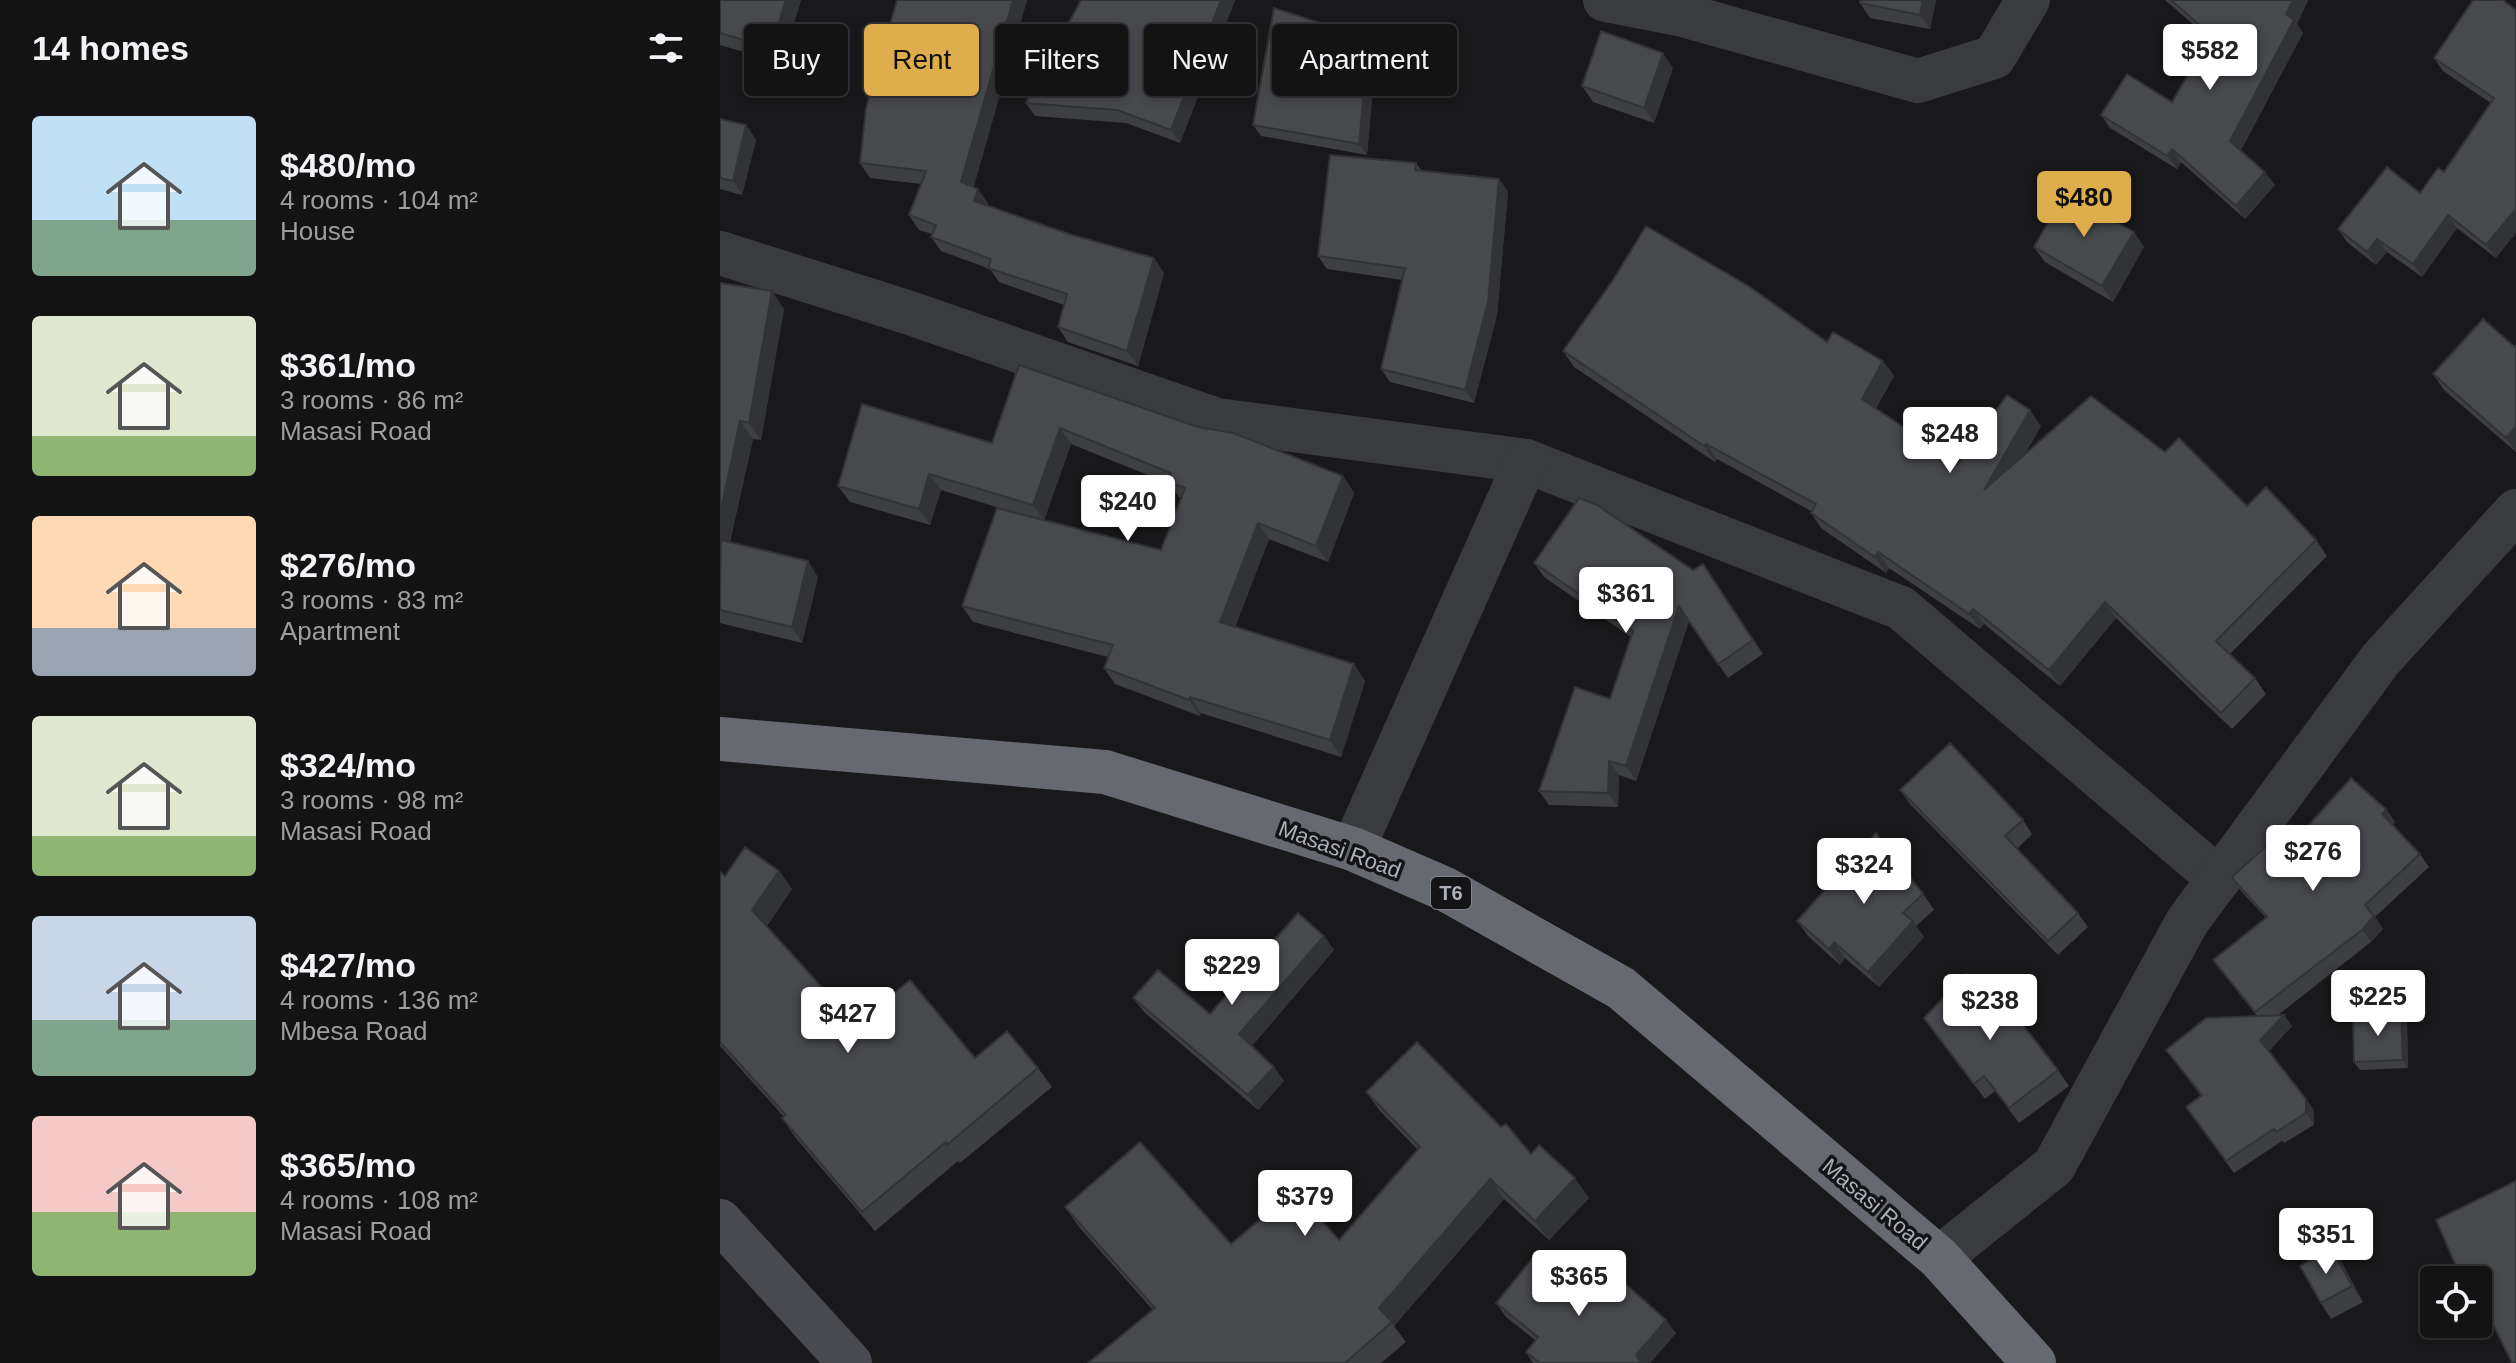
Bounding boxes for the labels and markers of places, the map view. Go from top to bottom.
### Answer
pin: $582 [2163,24,2257,92]
pin: $480 [2037,171,2131,239]
pin: $248 [1903,407,1997,475]
pin: $240 [1081,475,1175,543]
pin: $361 [1579,567,1673,635]
pin: $276 [2266,825,2360,893]
pin: $324 [1817,838,1911,906]
pin: $229 [1185,939,1279,1007]
pin: $225 [2331,970,2425,1038]
pin: $238 [1943,974,2037,1042]
pin: $427 [801,987,895,1055]
pin: $379 [1258,1170,1352,1238]
pin: $351 [2279,1208,2373,1276]
pin: $365 [1532,1250,1626,1318]

